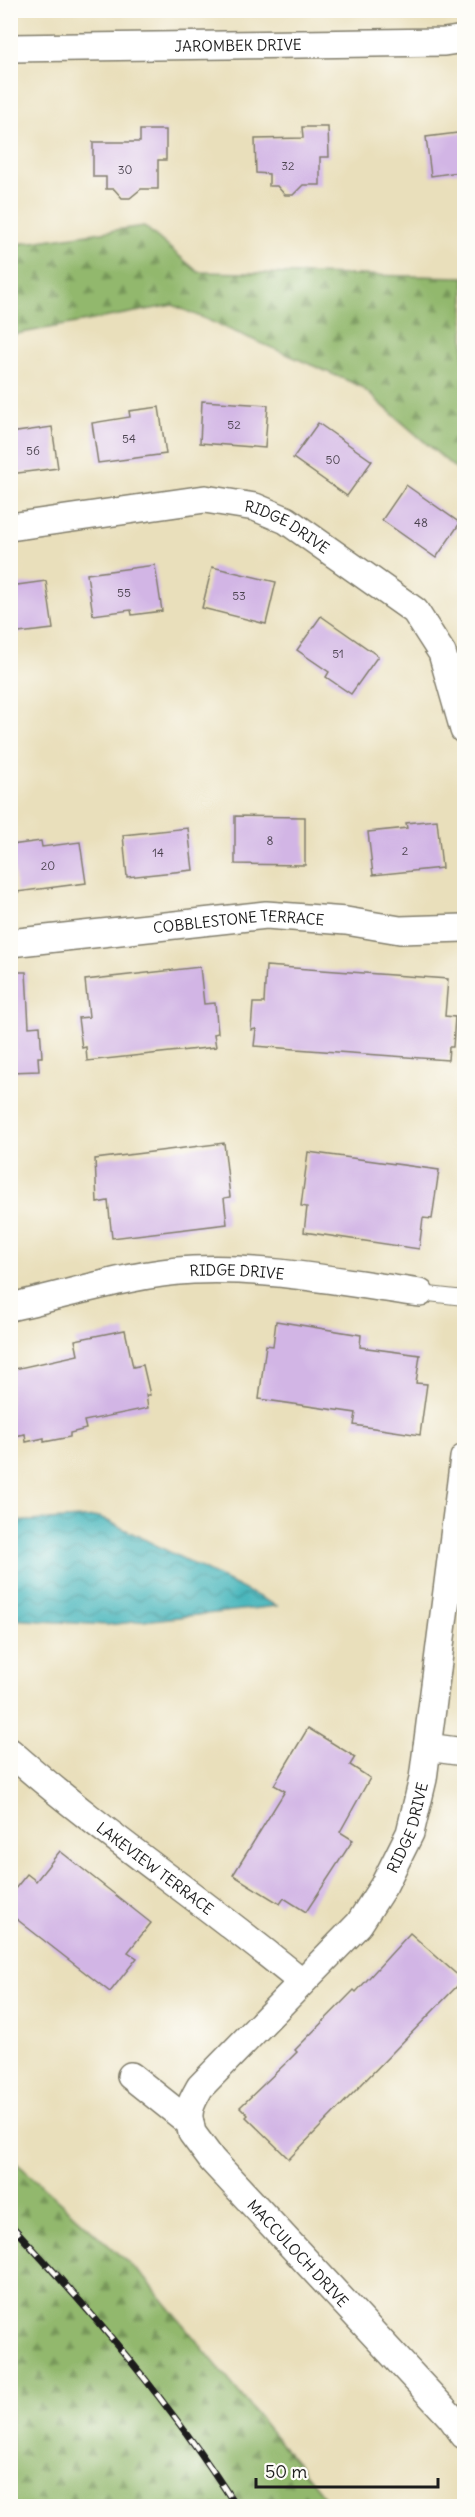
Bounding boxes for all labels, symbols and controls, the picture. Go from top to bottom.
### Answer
street label: JAROMBEK DRIVE [174,34,302,55]
house number: 32 [281,158,295,173]
house number: 30 [118,162,132,177]
house number: 52 [227,417,241,432]
house number: 54 [122,431,136,446]
house number: 56 [26,443,40,458]
house number: 50 [326,452,341,467]
street label: RIDGE DRIVE [244,496,333,557]
house number: 48 [414,515,428,530]
house number: 55 [117,585,131,600]
house number: 53 [232,588,246,603]
house number: 51 [332,646,344,661]
house number: 8 [267,833,274,848]
house number: 2 [402,843,409,858]
house number: 14 [152,845,164,860]
house number: 20 [41,858,55,873]
street label: COBBLESTONE TERRACE [152,905,325,937]
street label: RIDGE DRIVE [189,1260,285,1283]
street label: RIDGE DRIVE [382,1780,431,1876]
street label: LAKEVIEW TERRACE [93,1818,218,1918]
street label: MACCULOCH DRIVE [244,2195,353,2311]
scale bar [256,2451,438,2489]
text: 50 m [265,2460,307,2483]

